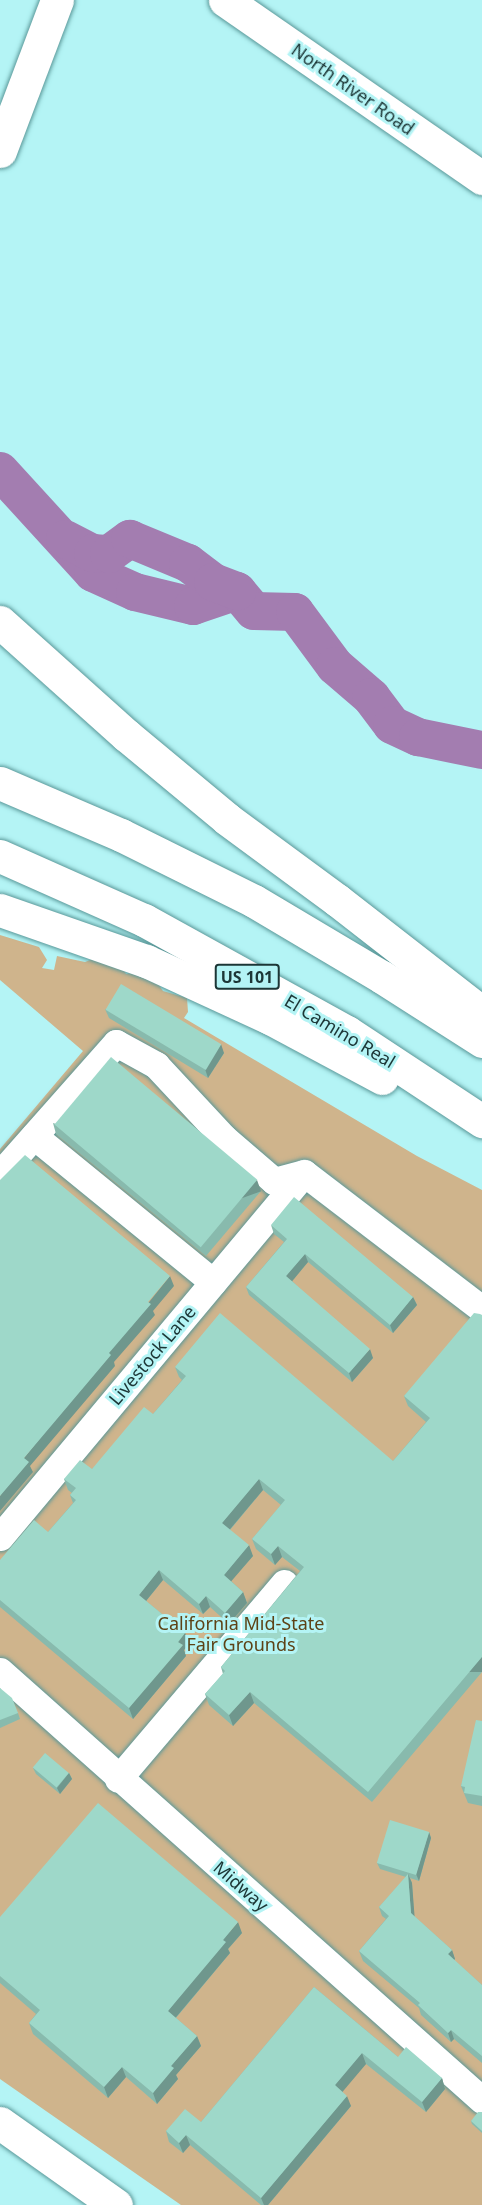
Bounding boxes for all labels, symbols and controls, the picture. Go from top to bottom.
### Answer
street label: North River Road [287,39,419,139]
road number: US 101 [214,964,280,990]
street label: El Camino Real [281,990,399,1072]
street label: Livestock Lane [104,1301,200,1409]
park label: California Mid-State Fair Grounds [158,1613,324,1656]
street label: Midway [209,1856,273,1916]

